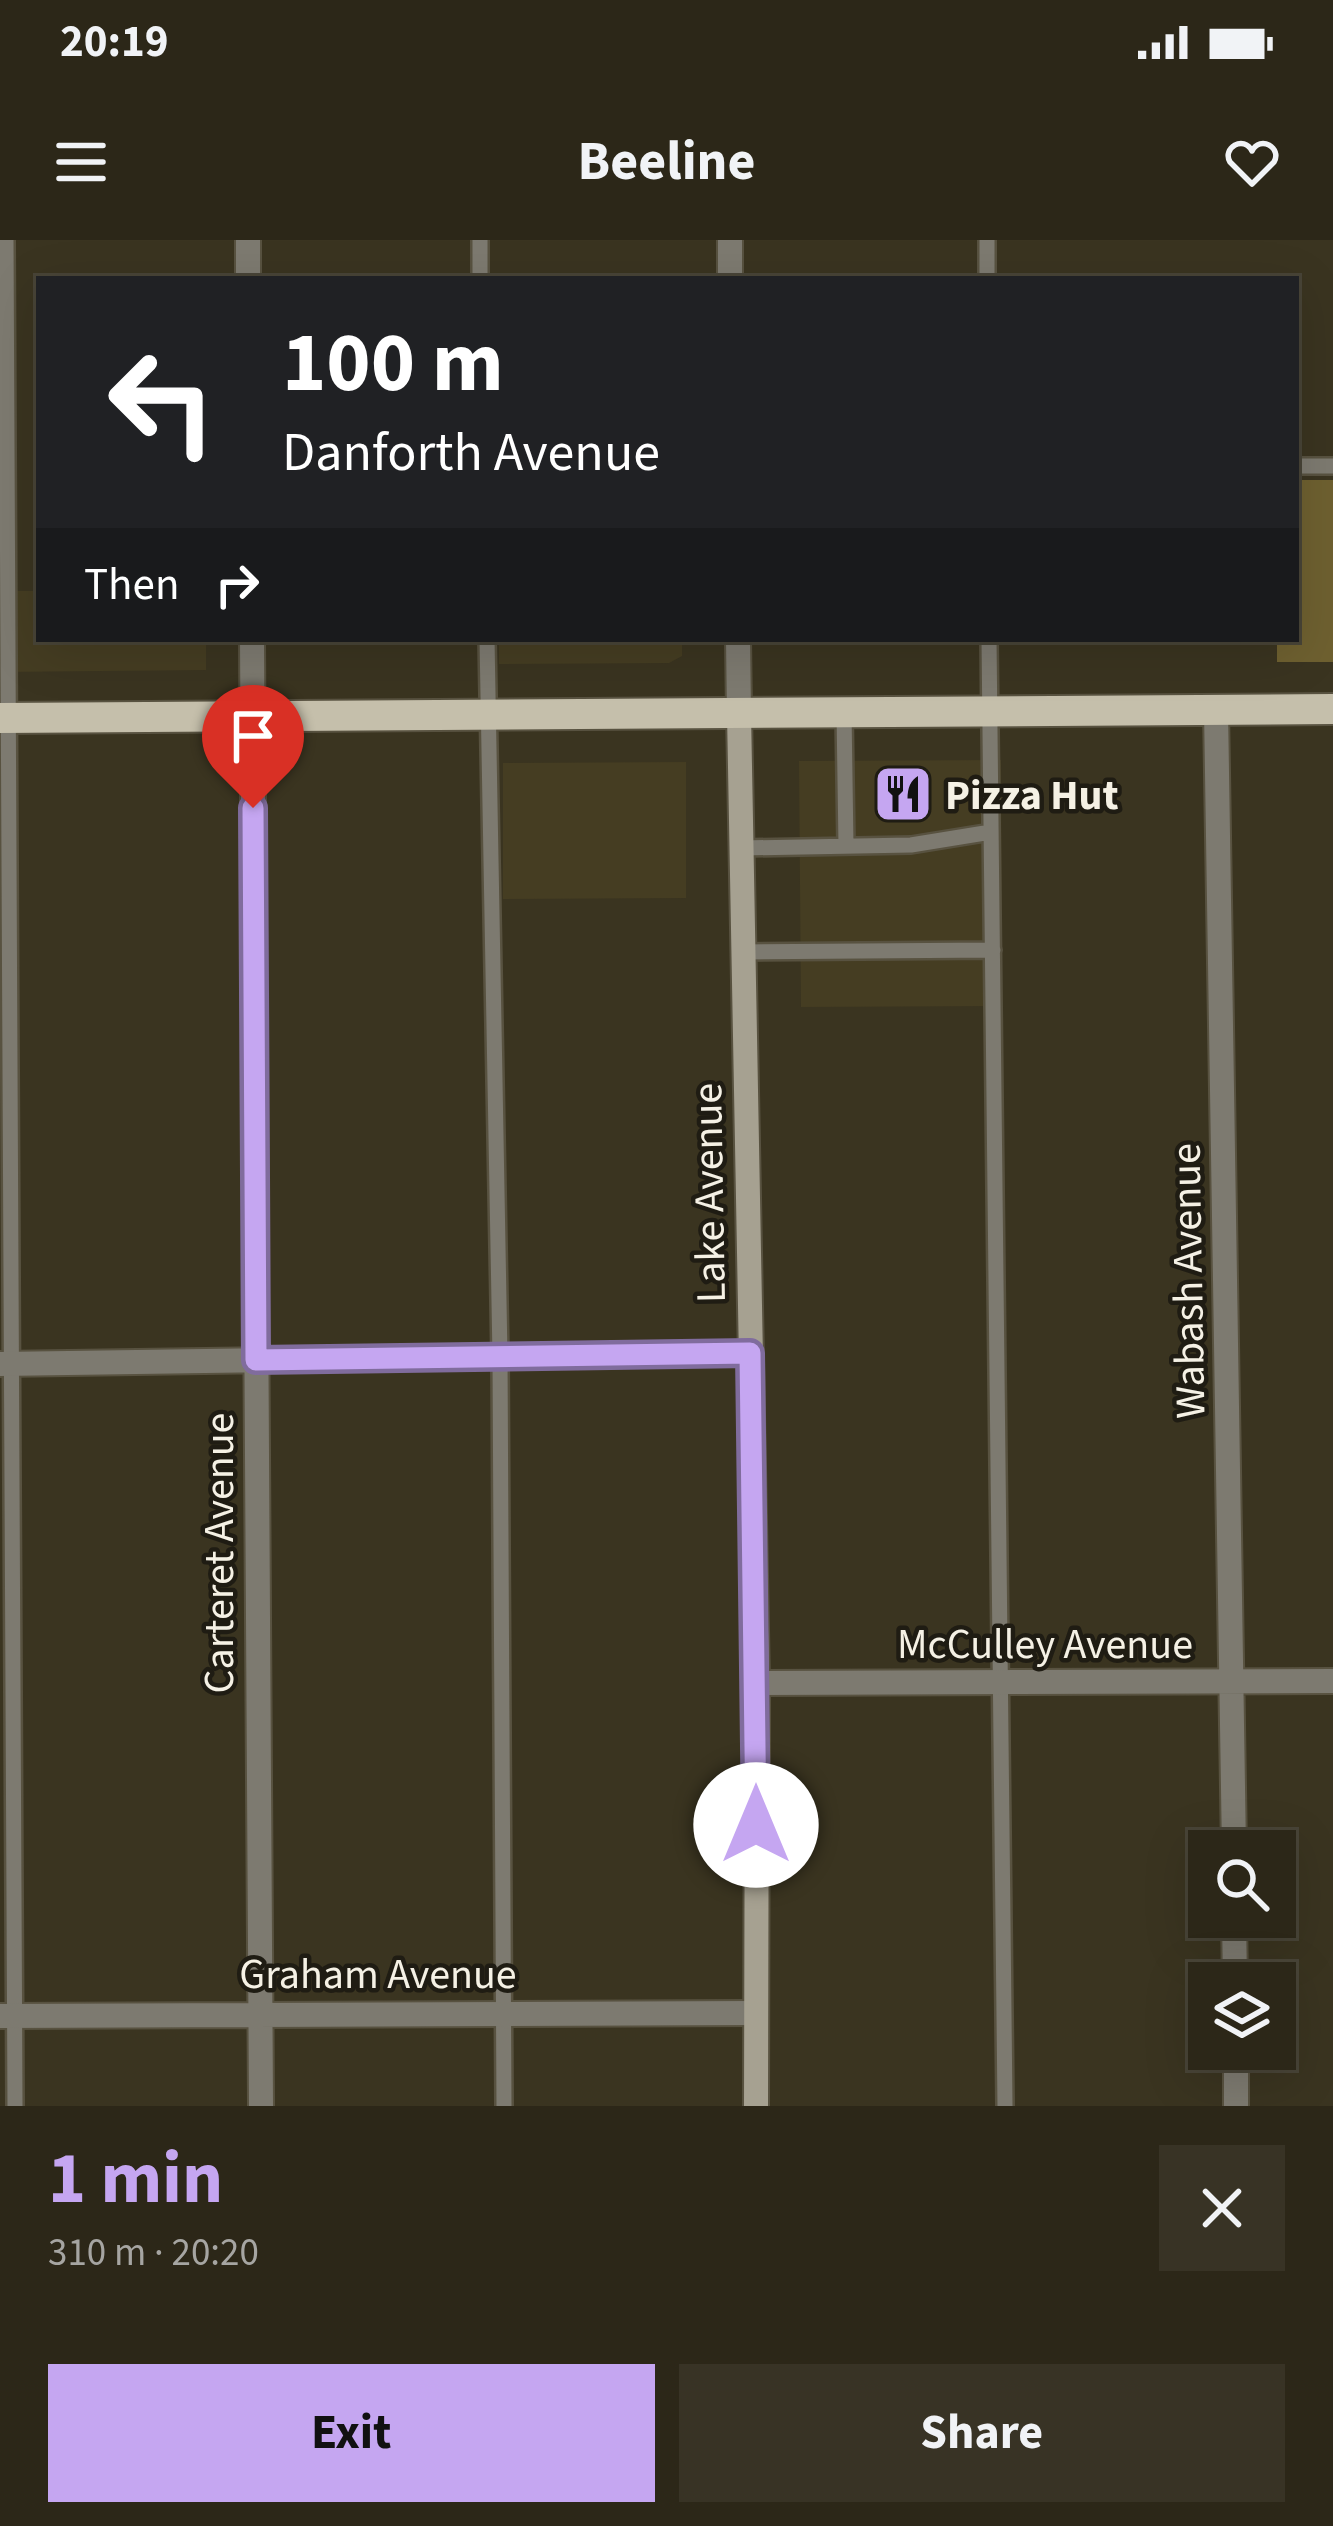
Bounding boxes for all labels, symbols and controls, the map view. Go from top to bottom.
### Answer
text: 20:19 [60,10,169,74]
text: Beeline [578,124,755,201]
icon: menu [48,129,114,195]
icon: heart [1219,129,1285,195]
text: 100 m [282,304,504,424]
icon: left [84,324,240,480]
text: Danforth Avenue [282,415,660,492]
icon: right [204,552,270,618]
text: Then [84,553,180,617]
pin [202,685,304,808]
icon: arrive [220,703,286,769]
restaurant icon: Pizza Hut [872,763,934,825]
place label: Pizza Hut [945,766,1118,826]
street label: Lake Avenue [678,1082,742,1304]
street label: Wabash Avenue [1157,1143,1221,1419]
street label: Carteret Avenue [190,1413,250,1693]
street label: McCulley Avenue [897,1615,1193,1675]
position arrow [693,1762,819,1888]
map controls [1188,1830,1296,2070]
button: search [1188,1830,1296,1938]
street label: Graham Avenue [239,1945,517,2005]
button: layers [1188,1962,1296,2070]
text: 1 min [48,2128,223,2231]
button: close [1159,2145,1285,2271]
text: 310 m · 20:20 [48,2225,259,2281]
button: Exit [48,2364,655,2502]
button: Share [679,2364,1285,2502]

